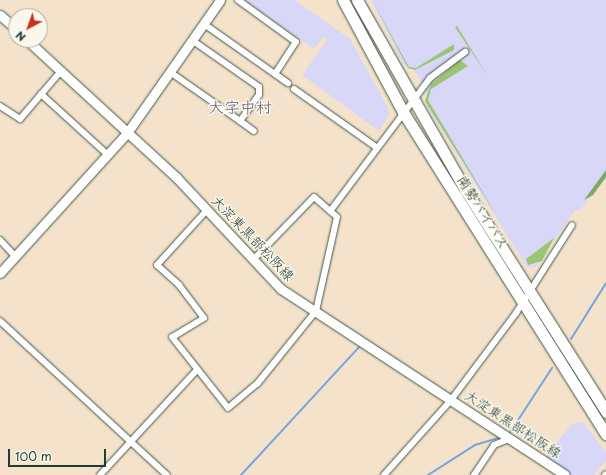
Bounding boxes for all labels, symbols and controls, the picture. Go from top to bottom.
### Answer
north arrow [8,8,48,48]
text: N [12,27,29,46]
district label: 大字中村 [208,96,272,116]
street label: 南勢バイパス [454,172,512,252]
street label: 大淀東黒部松阪線 [208,192,298,284]
street label: 大淀東黒部松阪線 [461,386,565,462]
scale bar [10,441,108,467]
text: 100 m [15,447,52,465]

